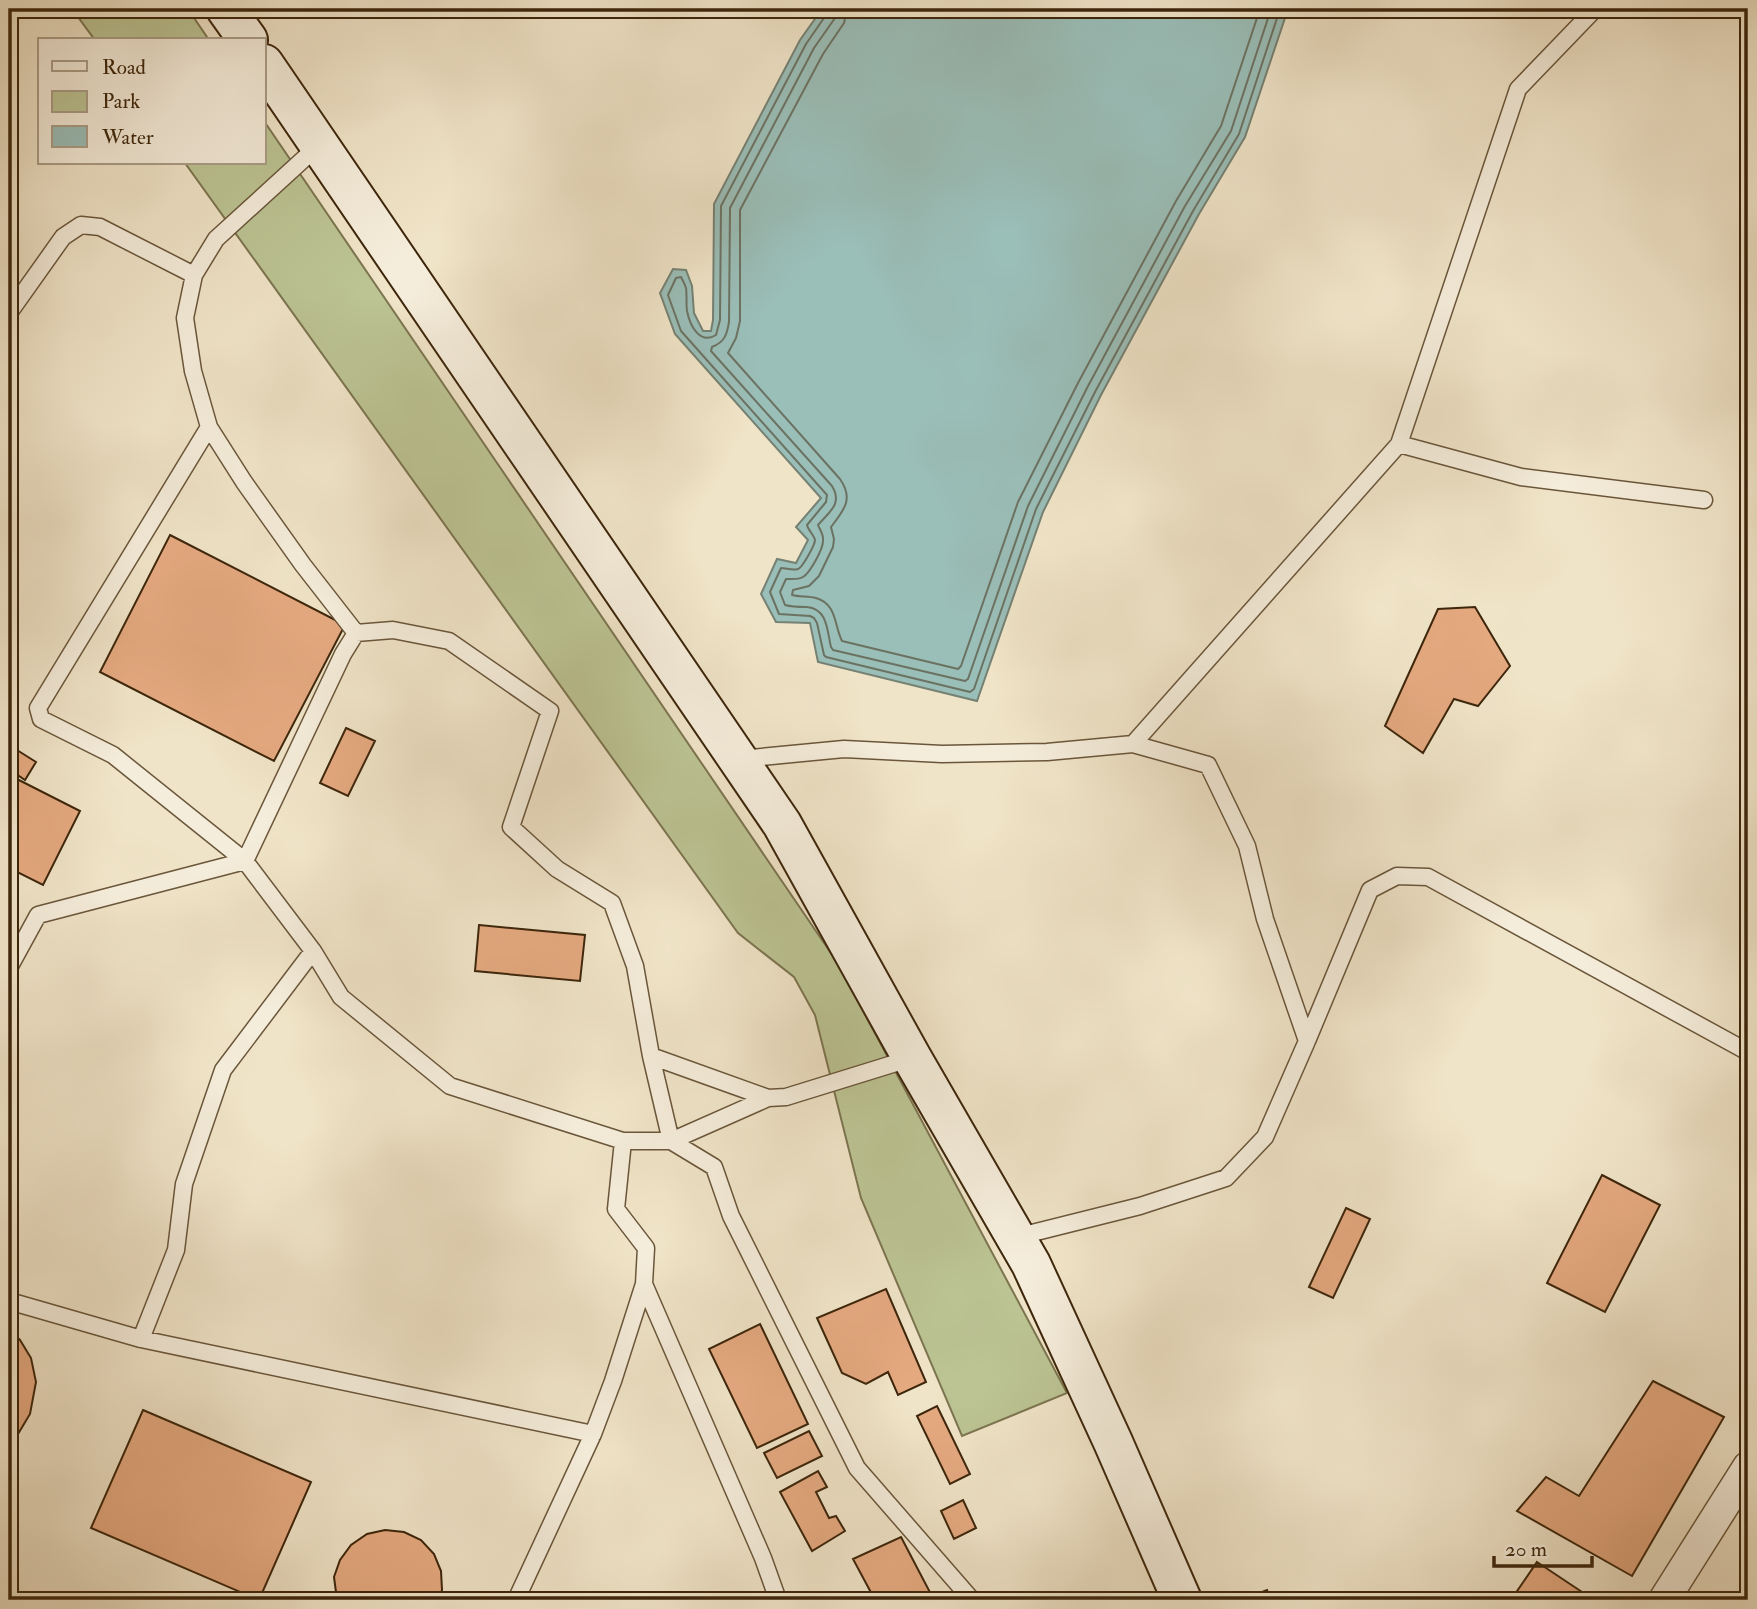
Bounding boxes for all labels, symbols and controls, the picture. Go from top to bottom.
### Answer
legend [38,38,266,164]
text: Road [102,54,147,81]
text: Park [102,88,140,115]
text: Water [101,124,154,151]
scale bar [1494,1525,1592,1569]
text: 20 m [1505,1536,1547,1563]

